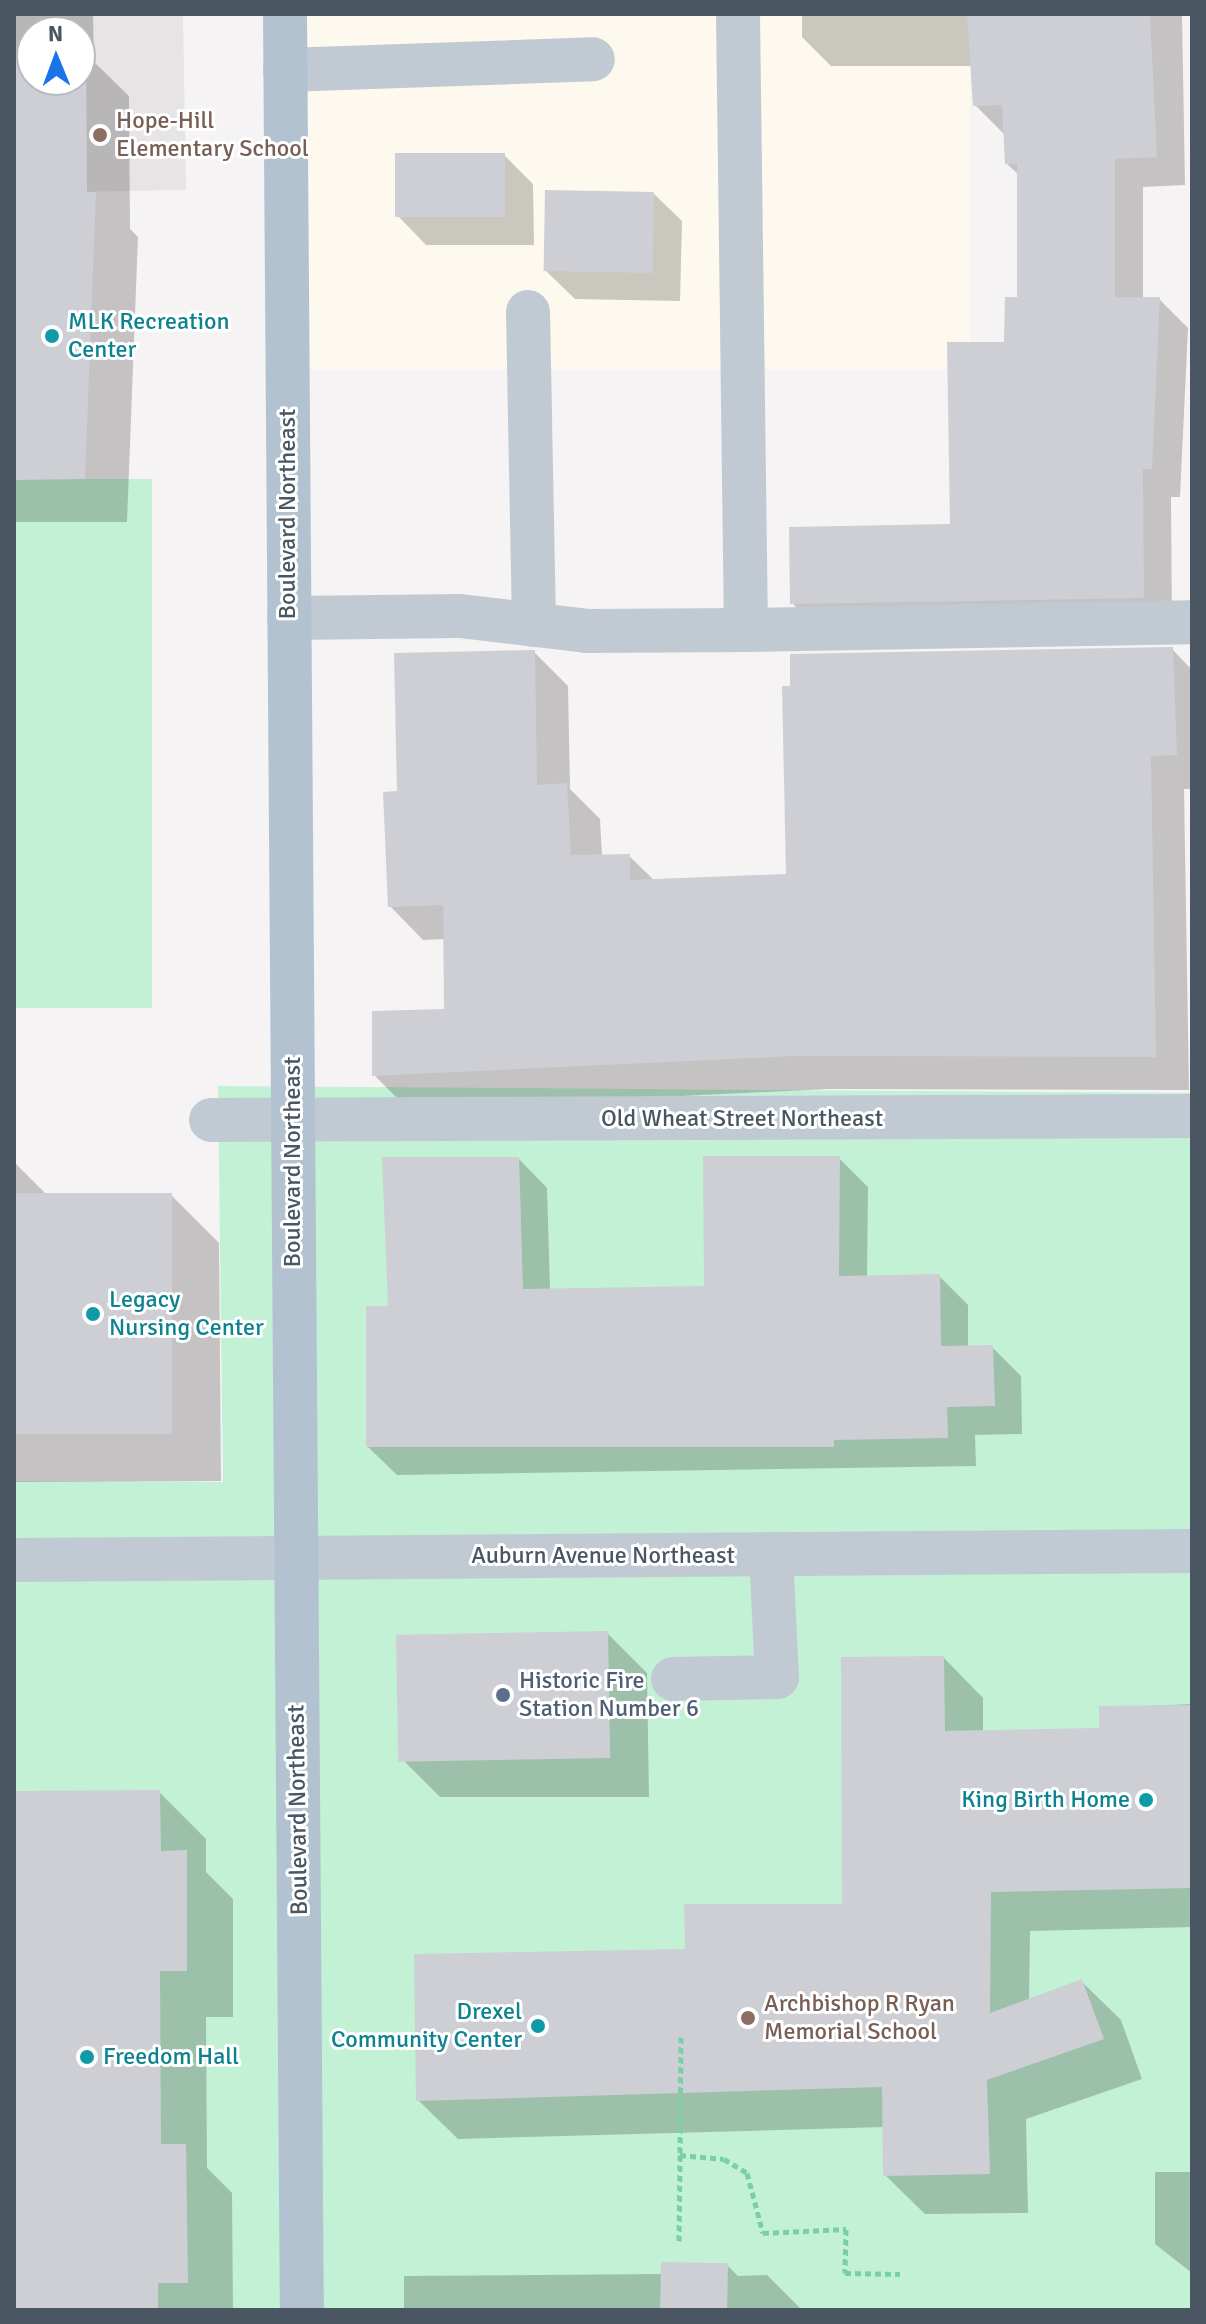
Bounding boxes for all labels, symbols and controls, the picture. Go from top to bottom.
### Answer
north arrow [16,16,96,96]
text: N [48,20,63,47]
place label: Hope-Hill Elementary School [116,107,309,163]
marker: Hope-Hill Elementary School [91,126,109,144]
place label: MLK Recreation Center [68,308,230,364]
marker: MLK Recreation Center [43,327,61,345]
street label: Boulevard Northeast [274,409,302,619]
street label: Boulevard Northeast [279,1057,307,1267]
street label: Old Wheat Street Northeast [601,1105,883,1133]
place label: Legacy Nursing Center [109,1286,264,1342]
marker: Legacy Nursing Center [84,1305,102,1323]
street label: Auburn Avenue Northeast [471,1542,735,1570]
place label: Historic Fire Station Number 6 [519,1667,699,1723]
marker: Historic Fire Station Number 6 [494,1686,512,1704]
street label: Boulevard Northeast [282,1704,314,1916]
place label: King Birth Home [961,1786,1130,1814]
marker: King Birth Home [1137,1791,1155,1809]
place label: Archbishop R Ryan Memorial School [764,1990,955,2046]
place label: Drexel Community Center [331,1998,522,2054]
marker: Archbishop R Ryan Memorial School [739,2009,757,2027]
marker: Drexel Community Center [529,2017,547,2035]
place label: Freedom Hall [103,2043,239,2071]
marker: Freedom Hall [78,2048,96,2066]

